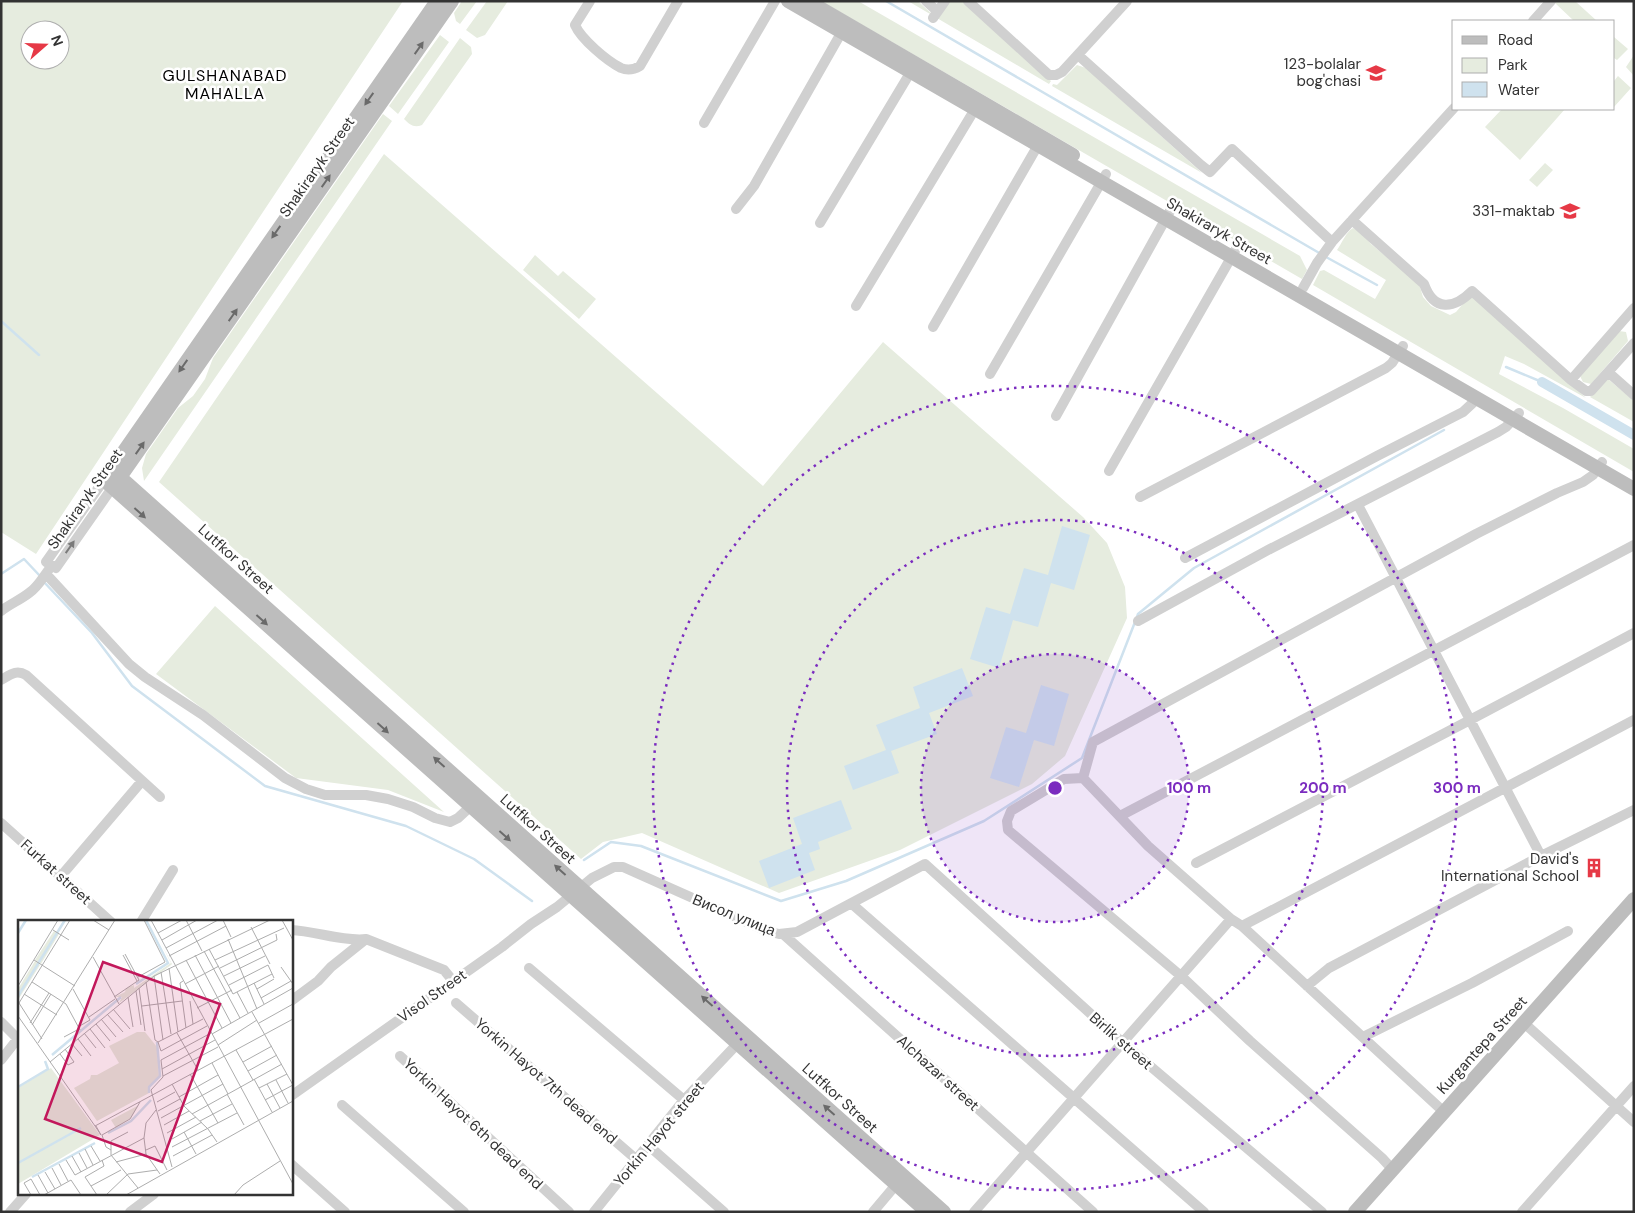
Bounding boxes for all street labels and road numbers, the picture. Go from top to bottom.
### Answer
street label: Shakiraryk Street [275,113,359,221]
street label: Shakiraryk Street [1163,193,1275,269]
street label: Shakiraryk Street [43,445,127,553]
street label: Lutfkor Street [194,520,278,598]
street label: Lutfkor Street [496,790,580,868]
street label: Furkat street [16,835,96,909]
street label: Висол улица [689,889,779,941]
street label: Visol Street [394,965,471,1027]
street label: Kurgantepa Street [1432,991,1532,1098]
street label: Birlik street [1085,1008,1157,1074]
street label: Yorkin Hayot 7th dead end [471,1014,621,1148]
street label: Alchazar street [893,1031,984,1115]
street label: Yorkin Hayot 6th dead end [399,1054,547,1194]
street label: Lutfkor Street [798,1059,882,1137]
street label: Yorkin Hayot street [609,1077,709,1191]

